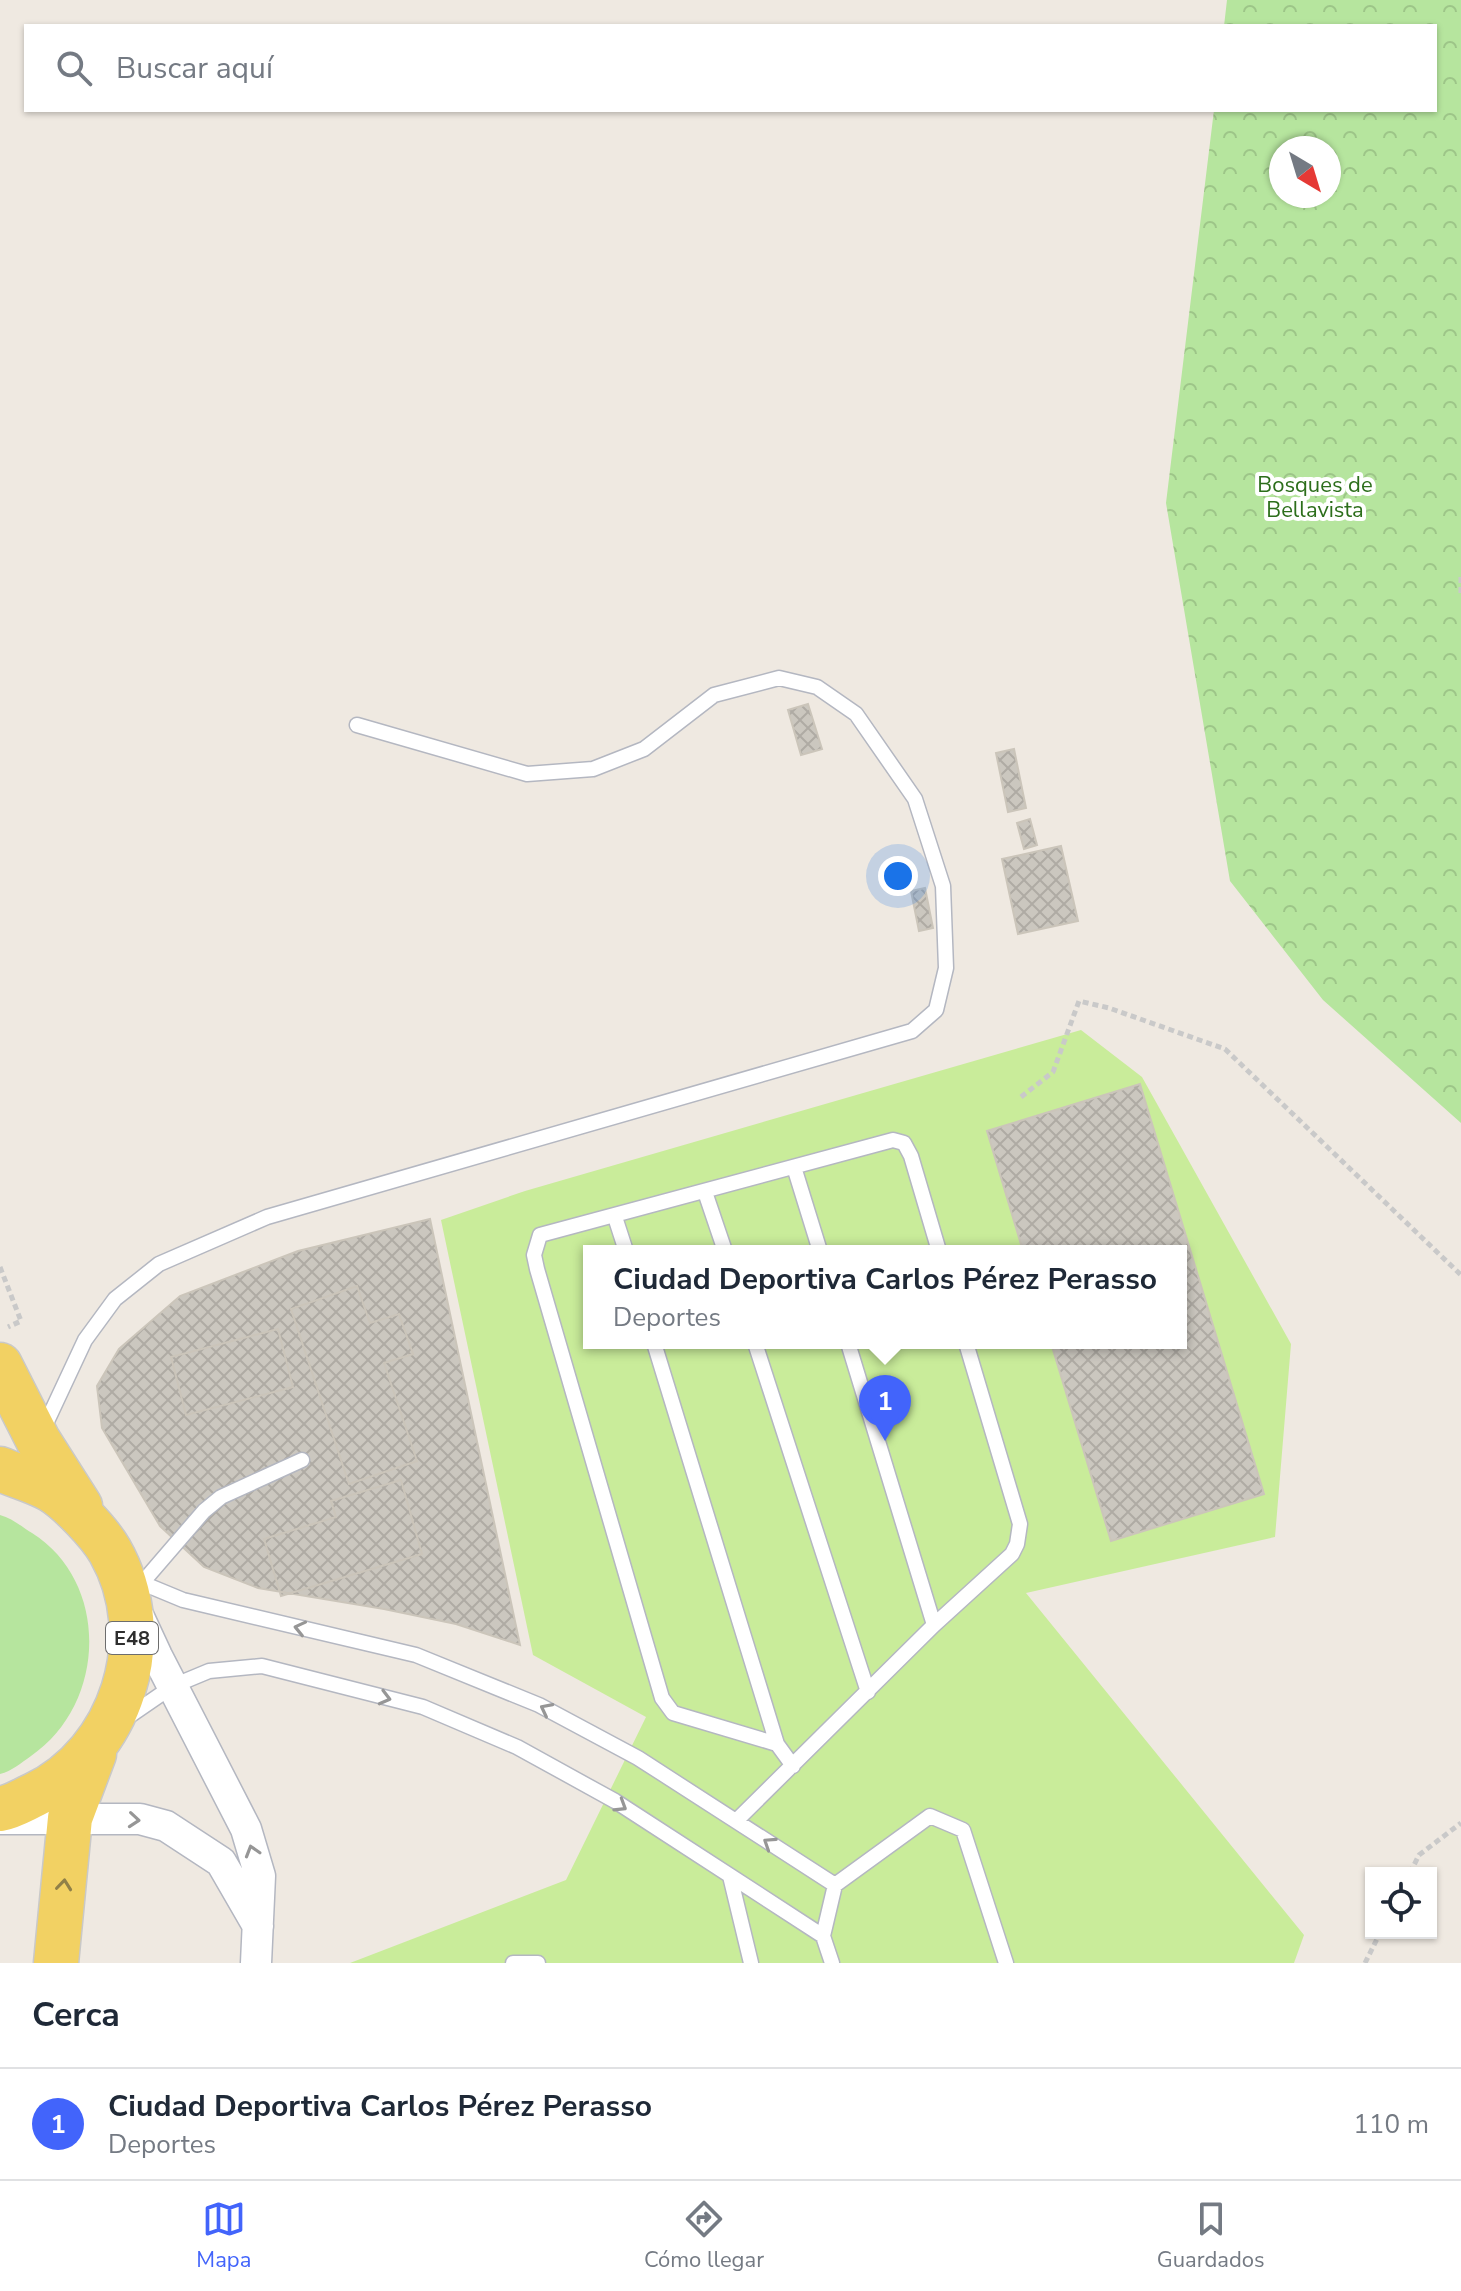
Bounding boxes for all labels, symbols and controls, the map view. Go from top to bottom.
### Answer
search box [24,24,1437,112]
icon: search [52,46,96,90]
text: Buscar aquí [116,48,273,89]
north arrow [1269,136,1341,208]
park label: Bosques de Bellavista [1257,470,1373,525]
your location [878,856,918,896]
popup [583,1245,1187,1349]
text: Ciudad Deportiva Carlos Pérez Perasso [613,1259,1157,1300]
text: Deportes [613,1300,721,1335]
pin: 1 [859,1375,911,1441]
one-way arrow [294,1620,308,1637]
road number: E48 [106,1622,158,1654]
one-way arrow [378,1688,392,1705]
one-way arrow [540,1704,555,1719]
one-way arrow [612,1796,627,1811]
one-way arrow [128,1811,141,1828]
one-way arrow [763,1838,778,1853]
one-way arrow [245,1844,261,1858]
map controls [1365,1867,1437,1939]
button: locate [1365,1867,1437,1939]
one-way arrow [55,1878,72,1891]
text: Cerca [32,1992,120,2038]
text: Ciudad Deportiva Carlos Pérez Perasso [108,2086,652,2127]
text: 1 [50,2107,66,2142]
text: 110 m [1353,2107,1429,2142]
text: Deportes [108,2127,216,2162]
tab: Mapa [196,2197,251,2275]
tab: Cómo llegar [644,2197,764,2275]
tab: Guardados [1157,2197,1265,2275]

